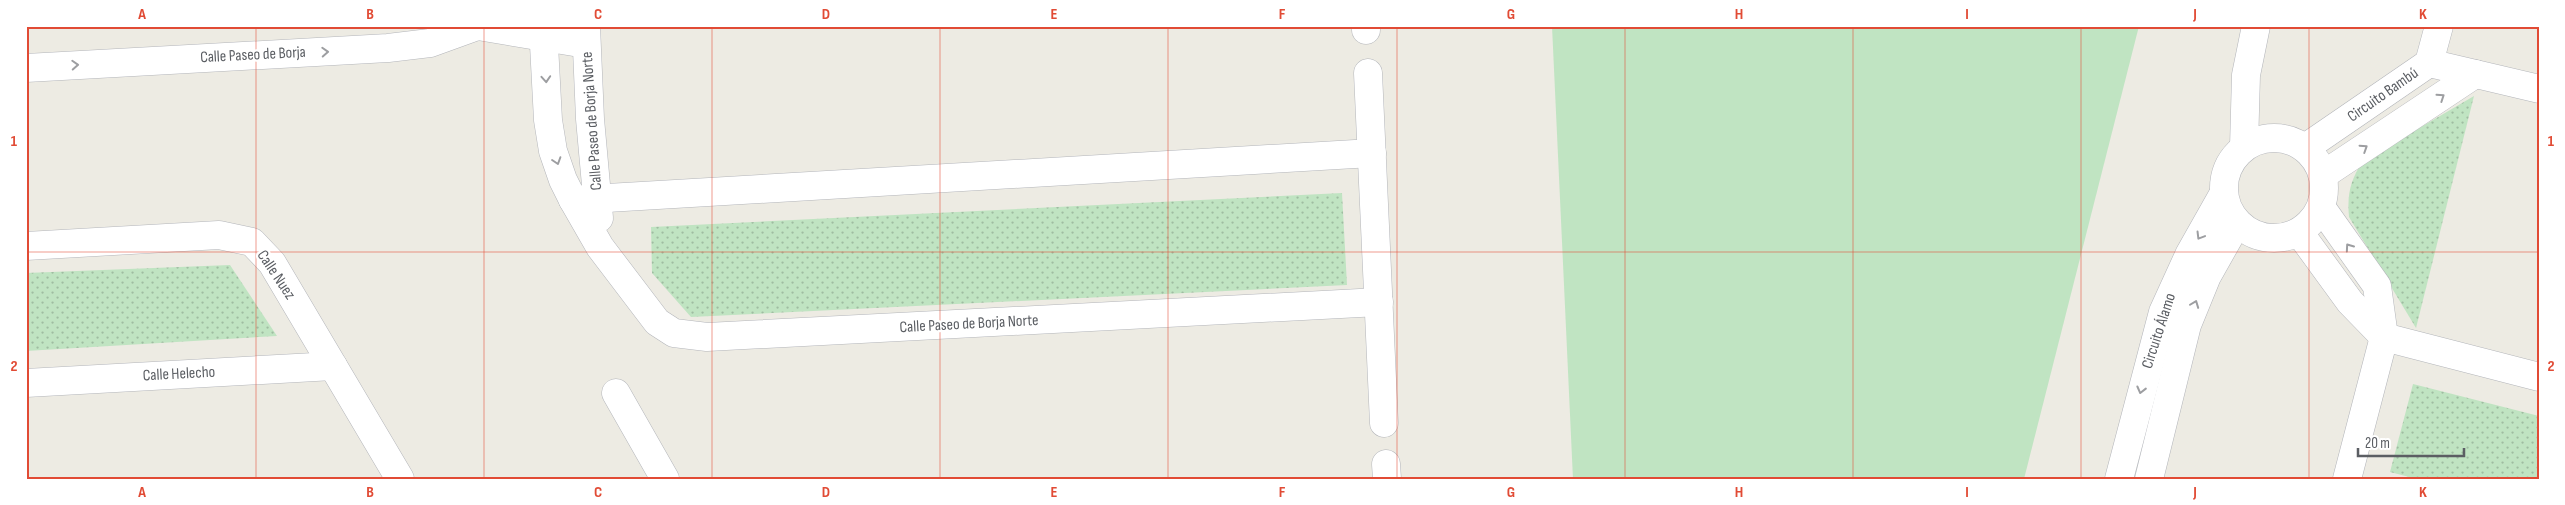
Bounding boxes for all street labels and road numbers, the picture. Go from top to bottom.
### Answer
street label: Calle Paseo de Borja [200,43,306,67]
street label: Calle Paseo de Borja Norte [578,51,606,191]
street label: Circuito Bambú [2344,64,2422,126]
street label: Calle Nuez [253,247,300,304]
street label: Circuito Álamo [2138,291,2180,371]
street label: Calle Paseo de Borja Norte [899,311,1039,337]
street label: Calle Helecho [142,363,216,385]

